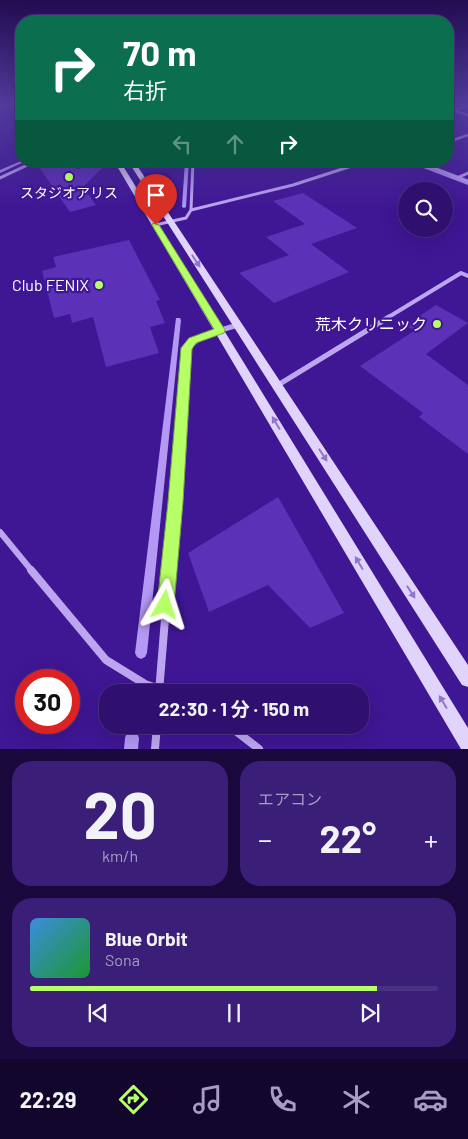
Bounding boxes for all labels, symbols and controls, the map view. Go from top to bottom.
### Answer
text: 70 m [123,31,197,73]
icon: right [40,35,105,100]
text: 右折 [123,77,167,103]
icon: left [168,130,196,158]
icon: ahead [221,130,249,158]
icon: right [274,130,302,158]
marker: スタジオアリス [63,171,75,183]
pin [135,174,177,225]
icon: arrive [142,181,170,209]
map controls [398,182,453,237]
button: search [398,182,453,237]
place label: スタジオアリス [20,184,118,201]
one-way arrow [191,254,200,267]
place label: Club FENIX [12,275,89,294]
marker: Club FENIX [93,279,105,291]
place label: 荒木クリニック [315,314,427,333]
marker: 荒木クリニック [431,318,443,330]
one-way arrow [271,417,280,430]
one-way arrow [318,448,328,462]
one-way arrow [355,556,364,569]
position arrow [138,578,190,630]
one-way arrow [407,585,416,598]
speed limit sign: 30 [15,669,80,734]
one-way arrow [438,695,447,708]
text: 22:30 · 1 分 · 150 m [159,697,309,720]
text: 20 [83,774,157,852]
text: エアコン [258,789,322,808]
text: 22° [320,815,376,861]
text: − [258,822,272,856]
text: + [424,822,438,856]
text: km/h [102,846,138,865]
text: Blue Orbit [105,927,188,950]
text: Sona [105,950,140,969]
icon: previous [84,999,112,1027]
icon: pause [220,999,248,1027]
icon: next [356,999,384,1027]
icon: directions [116,1082,151,1117]
icon: music [190,1082,225,1117]
icon: phone [265,1082,300,1117]
icon: climate [339,1082,374,1117]
icon: car [413,1082,448,1117]
text: 22:29 [20,1086,76,1112]

